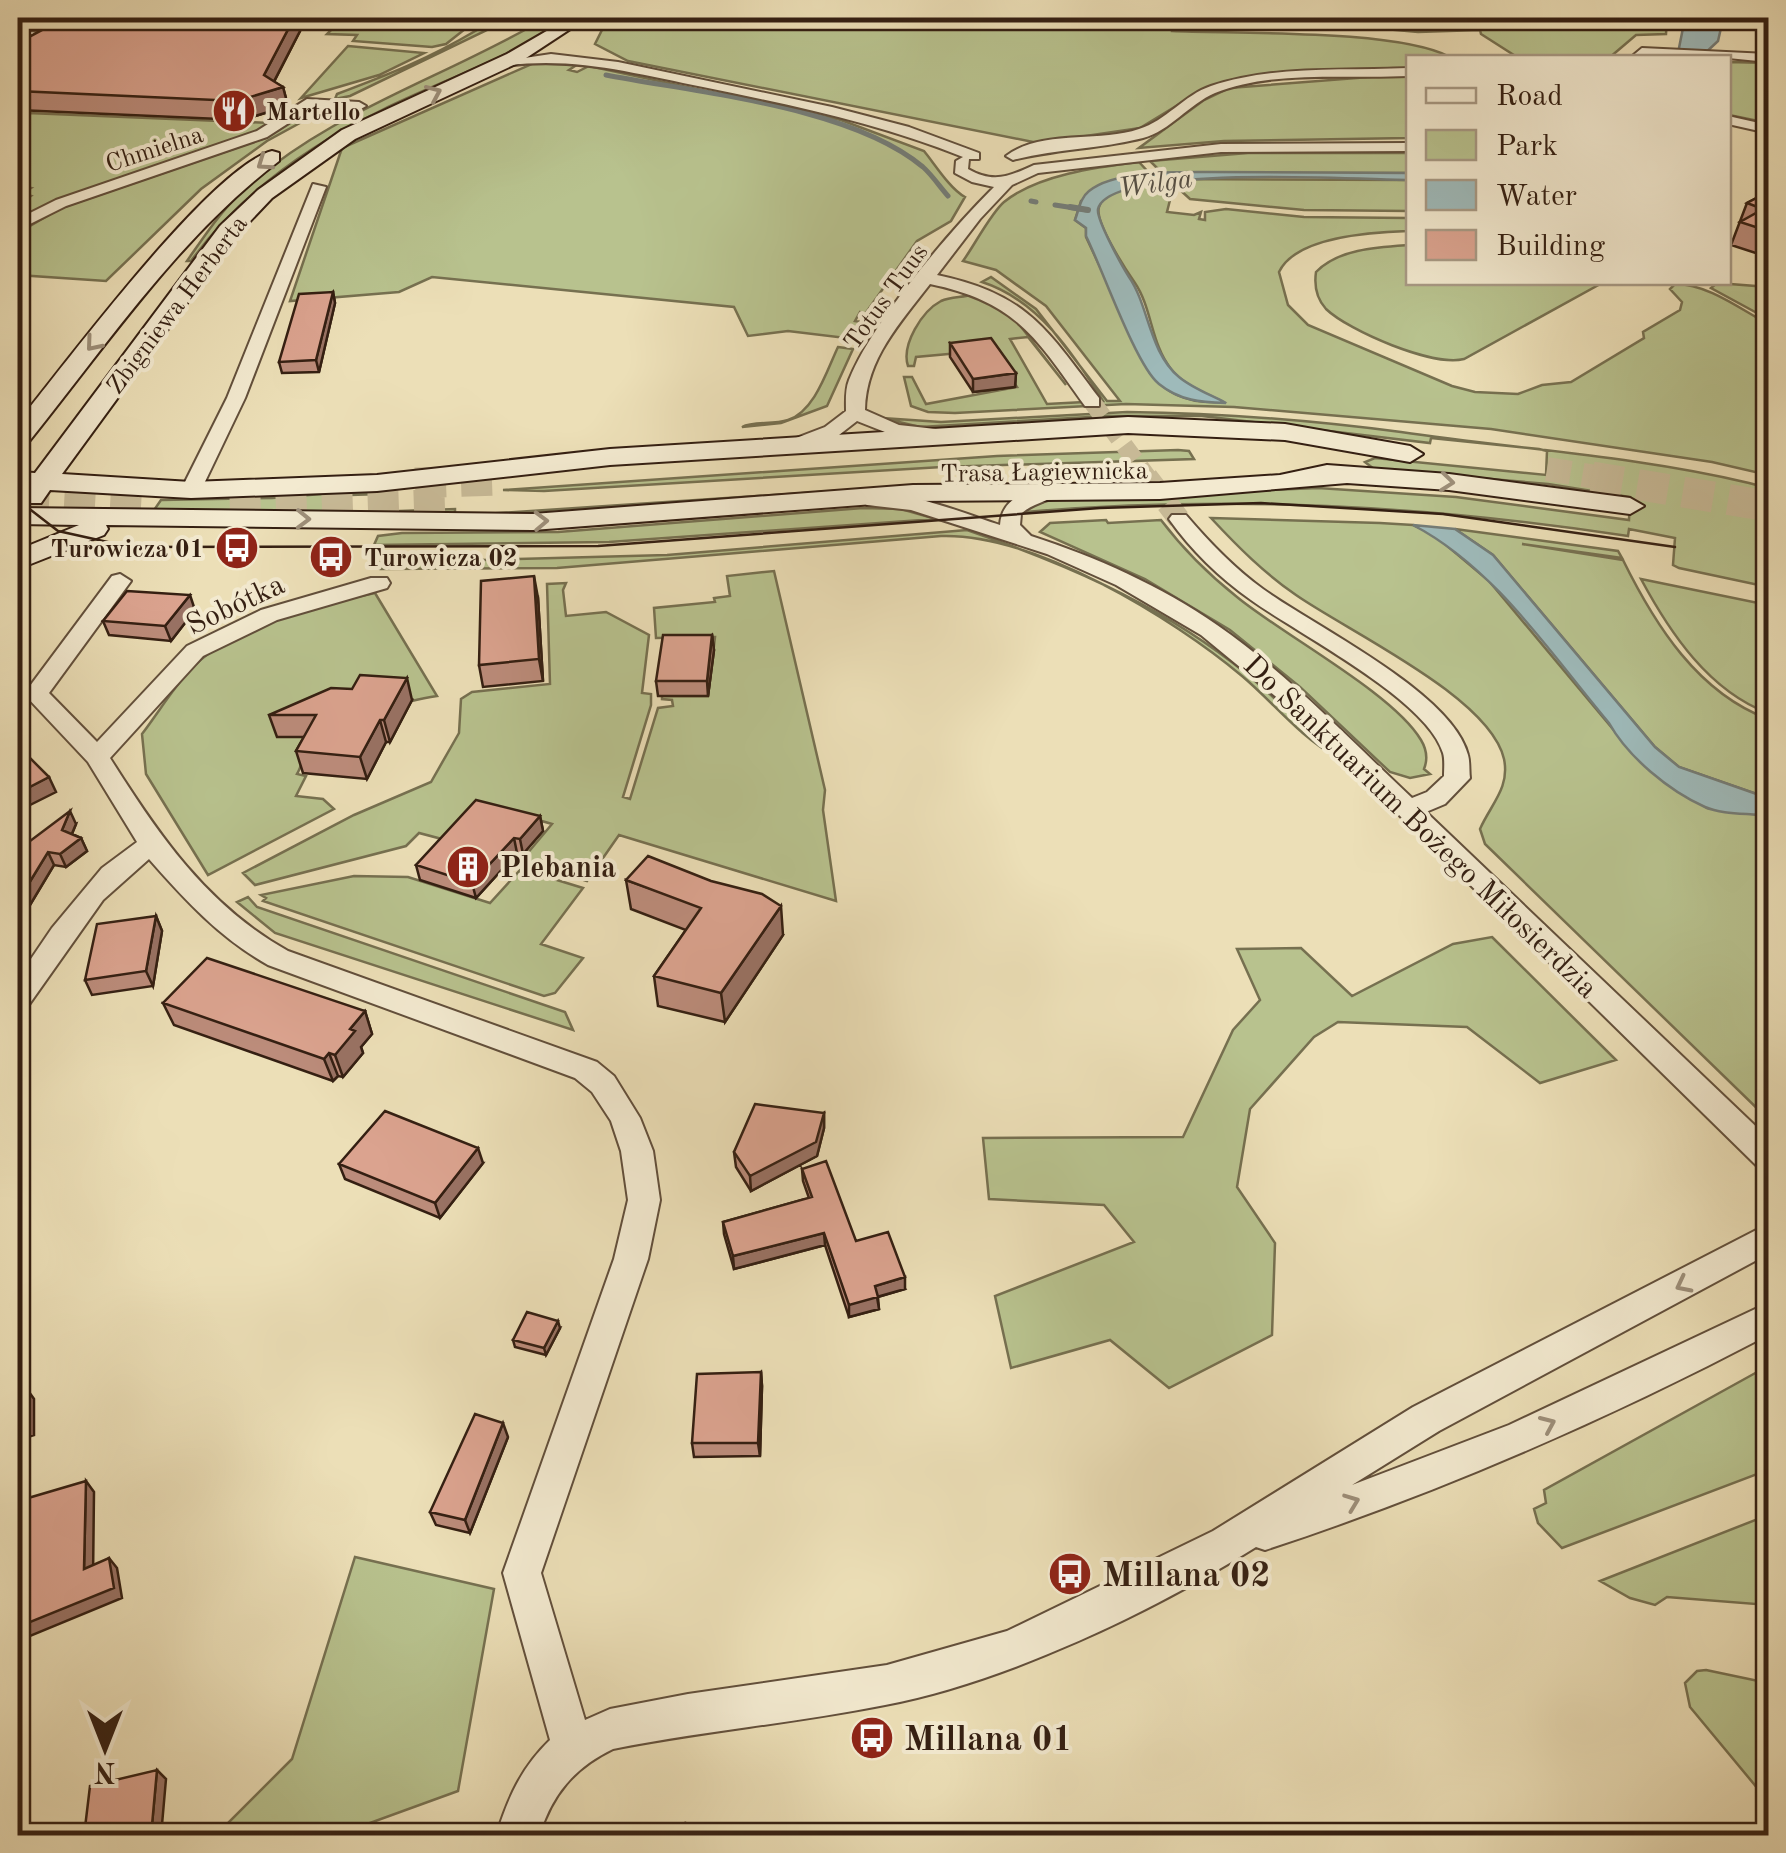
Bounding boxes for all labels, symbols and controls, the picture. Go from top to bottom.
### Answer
legend [1406,55,1731,285]
text: Road [1496,82,1563,112]
one-way arrow [424,85,442,105]
restaurant icon: Martello [211,88,257,134]
place label: Martello [266,101,361,126]
street label: Chmielna [103,123,207,178]
text: Park [1496,132,1558,162]
one-way arrow [257,151,276,169]
water label: Wilga [1116,166,1195,204]
text: Water [1496,182,1577,212]
street label: Zbigniewa Herberta [103,212,253,399]
text: Building [1496,232,1605,262]
street label: Totus Tuus [840,240,934,355]
one-way arrow [87,333,105,351]
street label: Trasa Łagiewnicka [940,459,1148,488]
one-way arrow [1439,471,1455,492]
one-way arrow [295,509,311,530]
one-way arrow [534,511,550,532]
bus stop icon: Turowicza 01 [214,525,260,571]
bus stop icon: Turowicza 02 [308,534,354,580]
place label: Turowicza 01 [51,538,204,563]
place label: Turowicza 02 [364,547,517,572]
street label: Sobótka [182,570,290,642]
street label: Do Sanktuarium Bożego Miłosierdzia [1237,650,1603,1005]
building icon: Plebania [445,844,491,890]
place label: Plebania [500,854,616,884]
one-way arrow [1676,1273,1694,1292]
one-way arrow [1538,1416,1556,1436]
one-way arrow [1342,1494,1360,1514]
bus stop icon: Millana 02 [1047,1551,1093,1597]
place label: Millana 02 [1102,1559,1271,1594]
north arrow [55,1698,155,1798]
bus stop icon: Millana 01 [849,1715,895,1761]
place label: Millana 01 [904,1723,1073,1758]
text: N [94,1756,116,1784]

